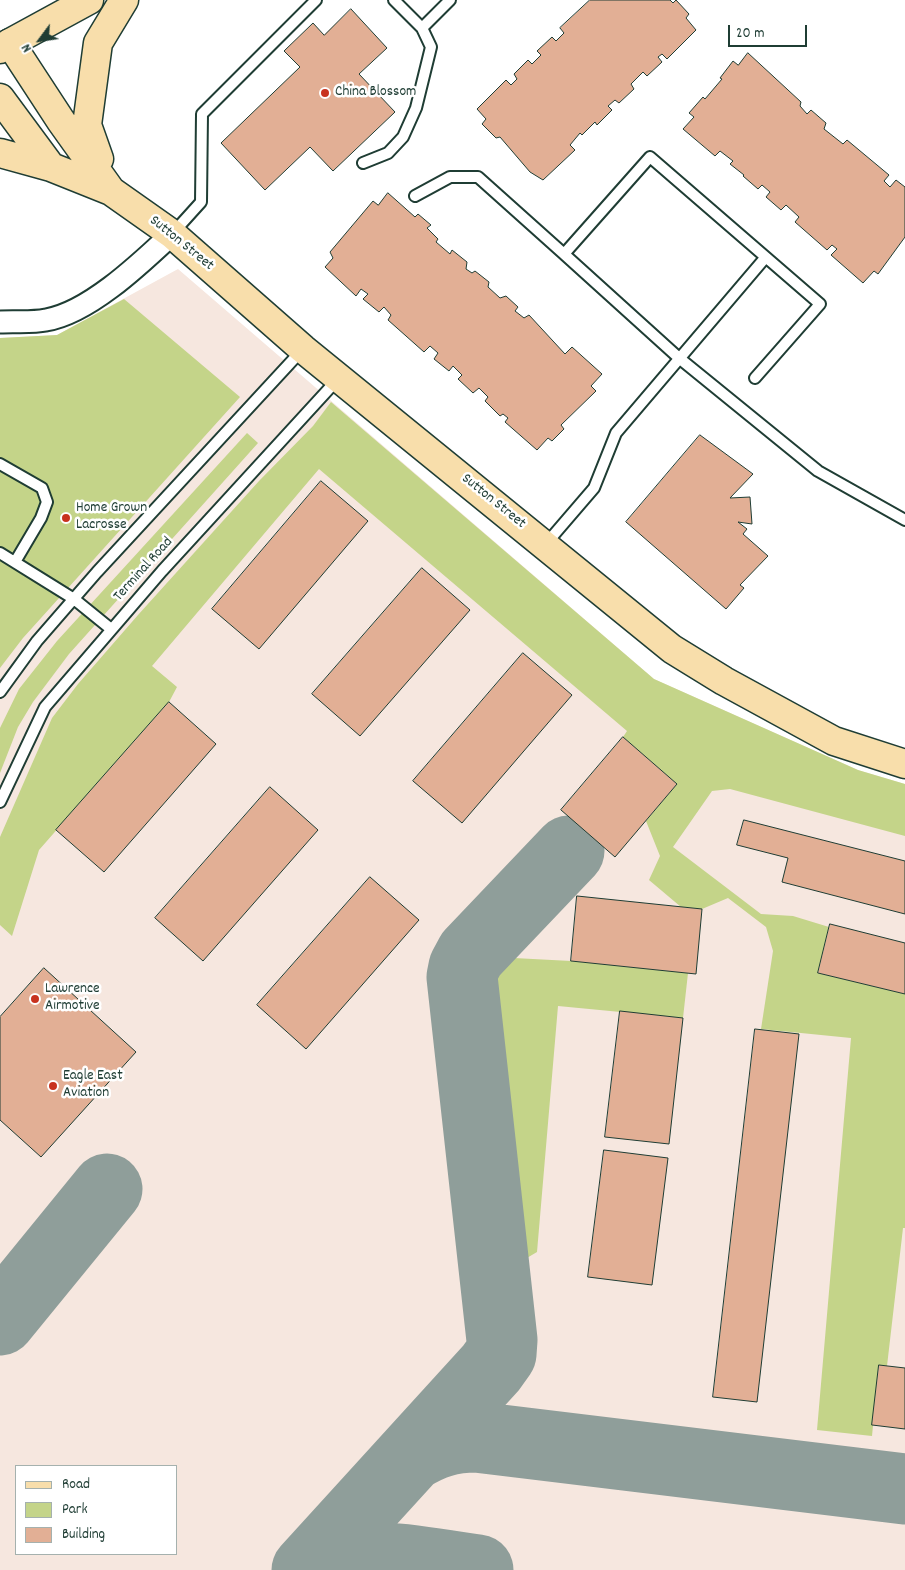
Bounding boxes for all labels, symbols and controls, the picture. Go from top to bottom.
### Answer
north arrow [15,15,65,65]
scale bar [730,15,809,47]
text: 20 m [736,23,764,45]
text: N [17,40,38,56]
place label: China Blossom [335,84,416,102]
marker: China Blossom [319,87,331,99]
street label: Sutton Street [145,213,217,275]
street label: Sutton Street [457,471,529,533]
place label: Home Grown Lacrosse [76,500,147,535]
marker: Home Grown Lacrosse [60,512,72,524]
street label: Terminal Road [110,534,178,606]
place label: Lawrence Airmotive [45,981,100,1016]
marker: Lawrence Airmotive [29,993,41,1005]
place label: Eagle East Aviation [63,1068,123,1103]
marker: Eagle East Aviation [47,1080,59,1092]
legend [15,1465,178,1555]
text: Road [62,1474,90,1496]
text: Park [62,1499,88,1521]
text: Building [62,1524,105,1546]

